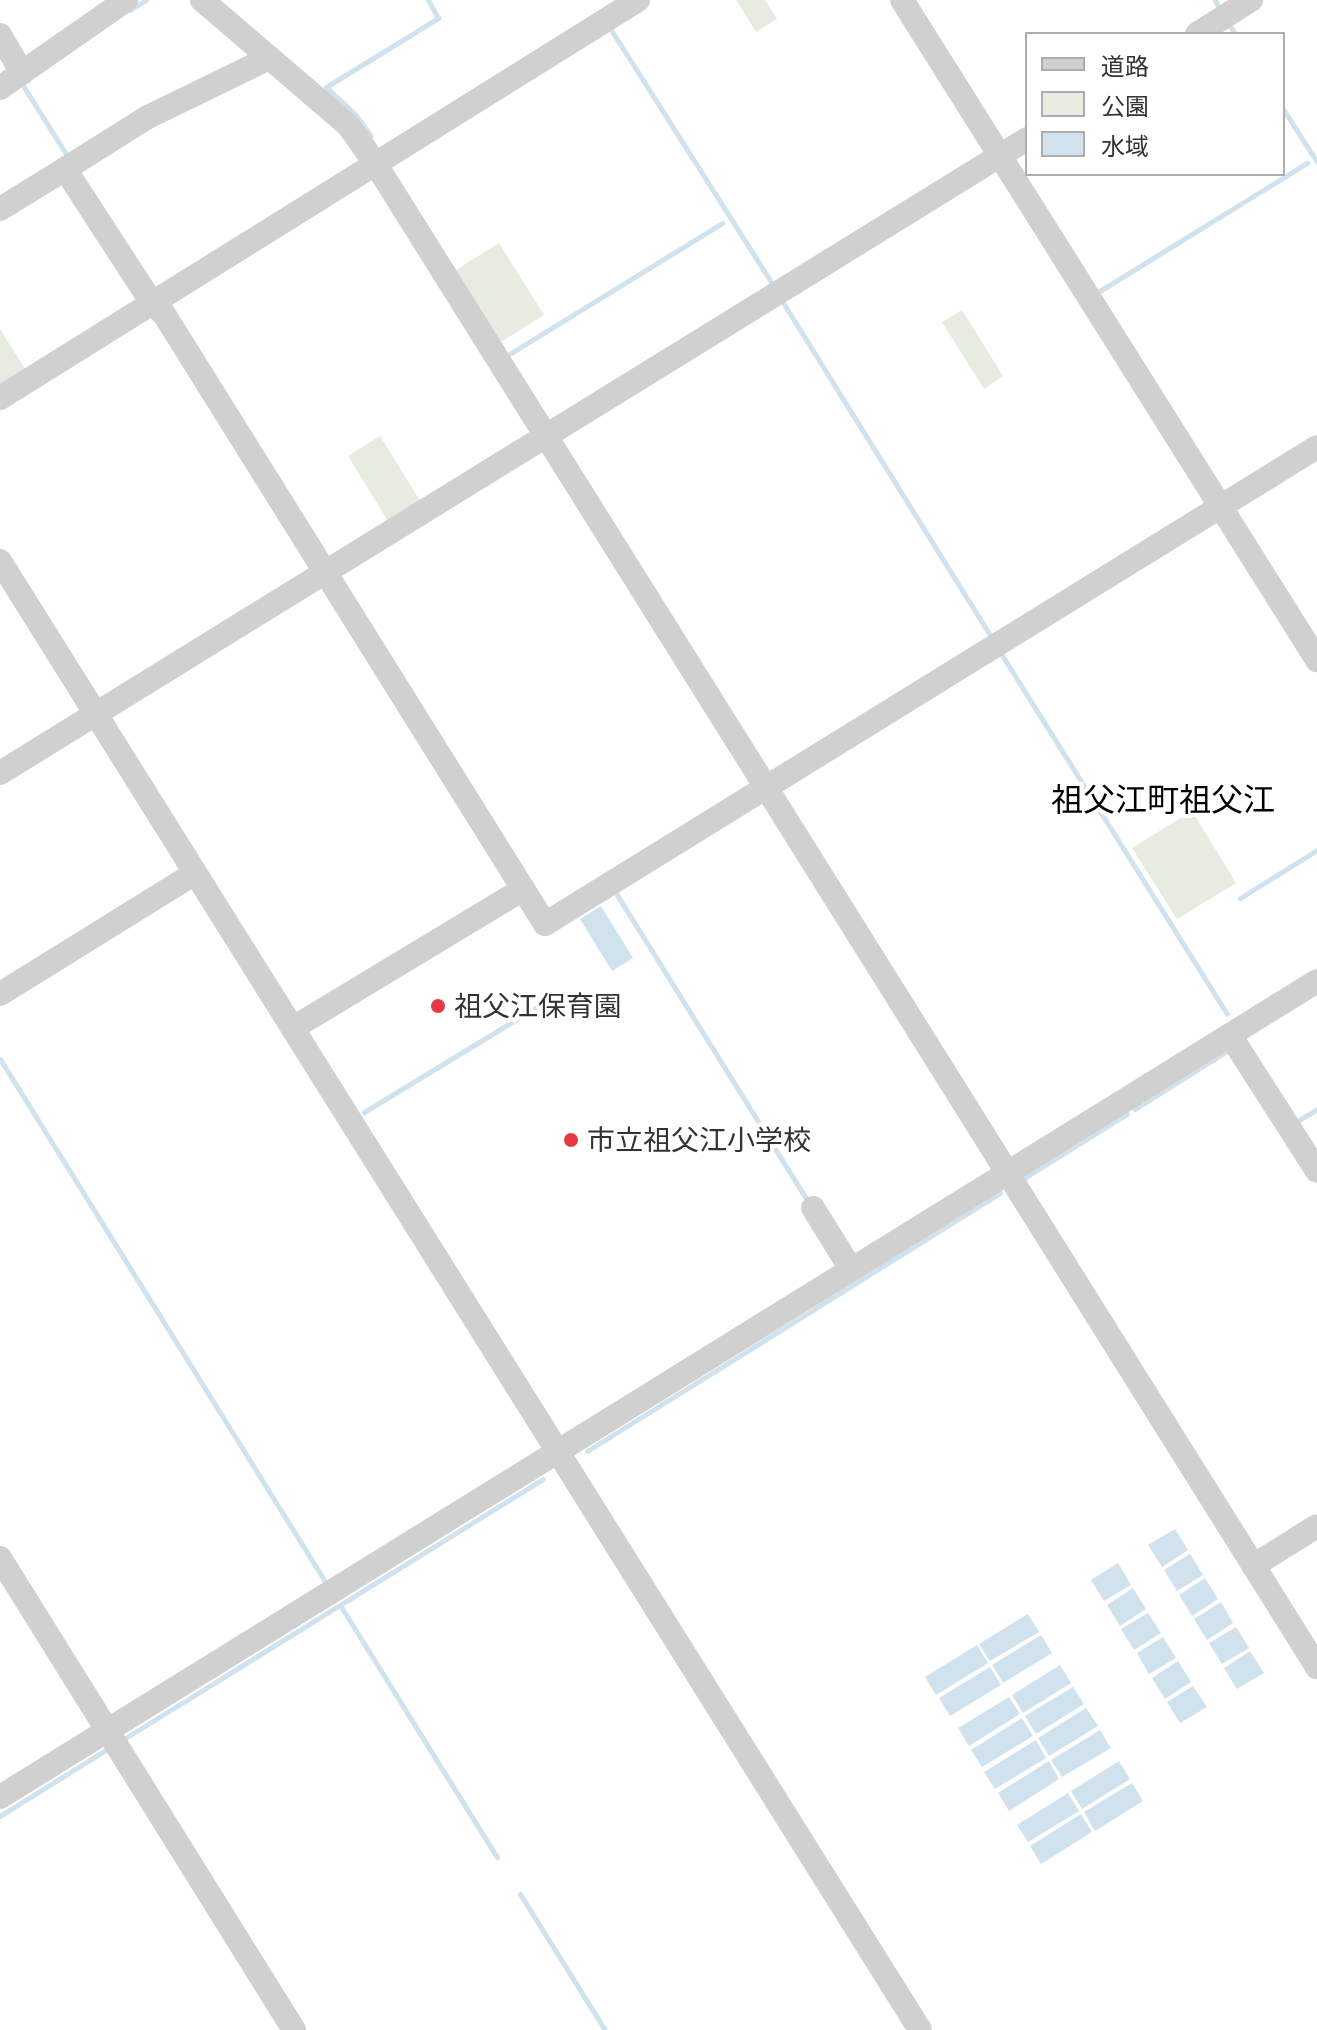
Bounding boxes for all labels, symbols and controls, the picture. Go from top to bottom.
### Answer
legend [1025,32,1285,176]
text: 道路 [1101,50,1149,82]
text: 公園 [1101,90,1149,122]
text: 水域 [1101,130,1149,162]
district label: 祖父江町祖父江 [1051,781,1275,819]
place label: 祖父江保育園 [454,989,622,1023]
marker: 祖父江保育園 [429,997,447,1015]
place label: 市立祖父江小学校 [587,1123,811,1157]
marker: 市立祖父江小学校 [562,1131,580,1149]

